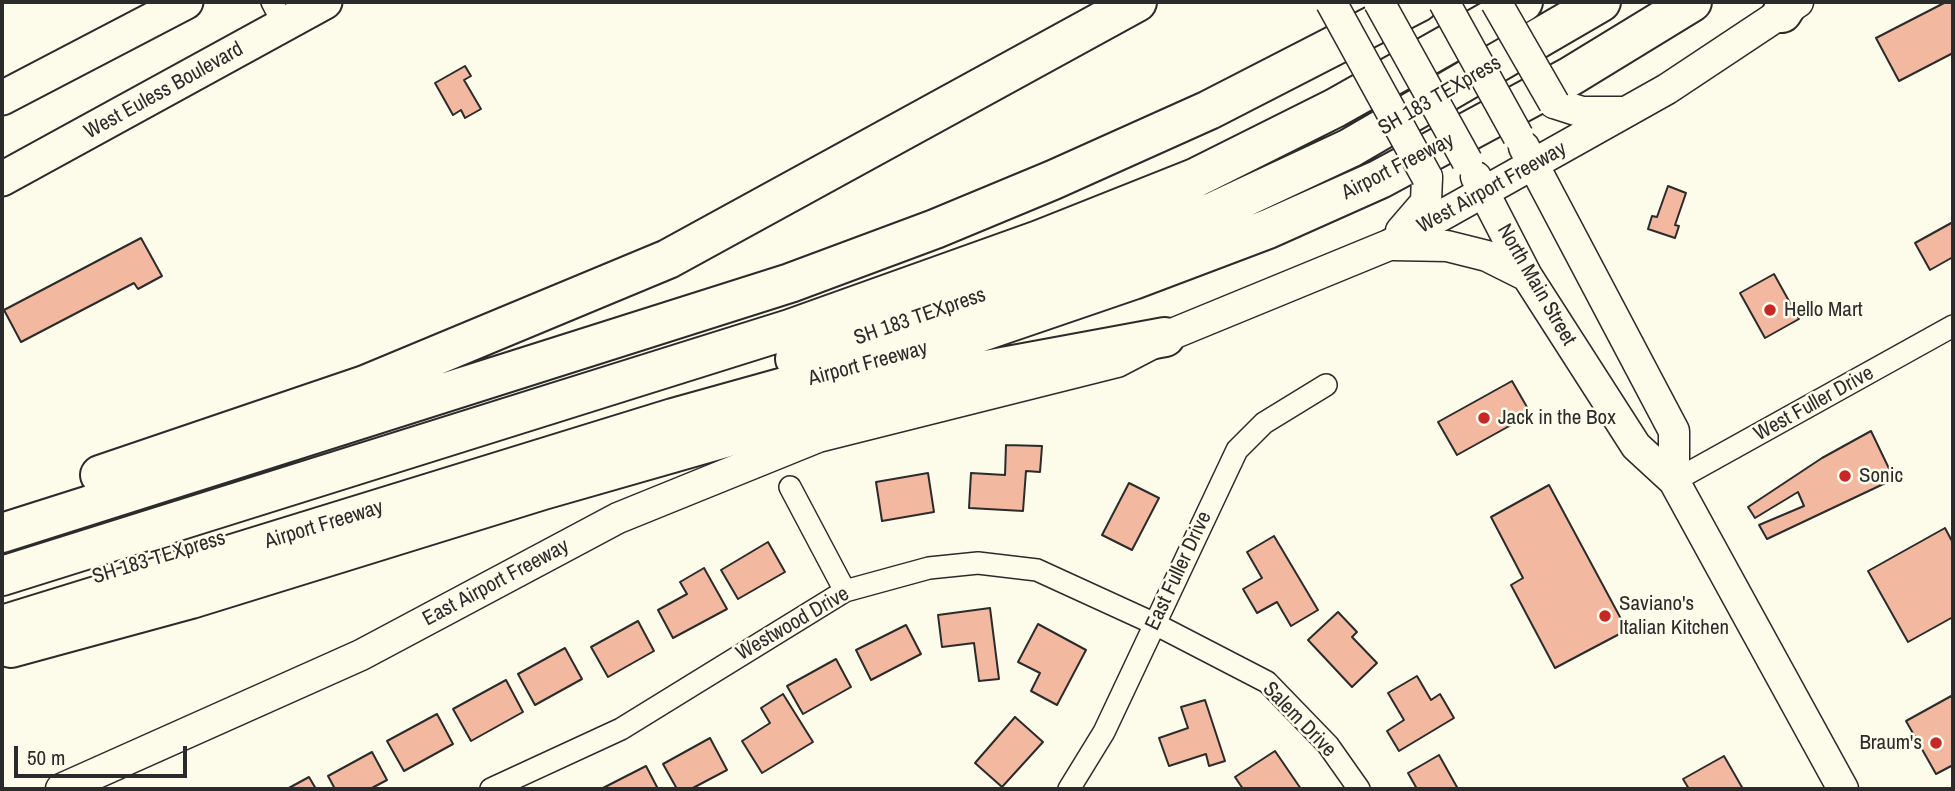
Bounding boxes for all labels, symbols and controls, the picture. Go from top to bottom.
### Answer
street label: West Euless Boulevard [80,37,248,145]
street label: SH 183 TEXpress [1374,51,1506,141]
street label: Airport Freeway [1338,128,1458,206]
street label: West Airport Freeway [1413,137,1571,239]
street label: North Main Street [1491,220,1581,350]
street label: SH 183 TEXpress [851,283,989,351]
place label: Hello Mart [1784,297,1862,323]
marker: Hello Mart [1762,302,1778,318]
street label: Airport Freeway [806,336,930,392]
street label: West Fuller Drive [1750,361,1878,447]
place label: Jack in the Box [1498,405,1616,431]
marker: Jack in the Box [1476,410,1492,426]
place label: Sonic [1859,463,1903,489]
marker: Sonic [1837,468,1853,484]
street label: Airport Freeway [262,495,386,555]
street label: East Fuller Drive [1140,508,1218,634]
street label: SH 183 TEXpress [89,526,229,590]
street label: East Airport Freeway [419,534,573,632]
street label: Westwood Drive [732,582,854,666]
place label: Saviano's Italian Kitchen [1619,591,1729,641]
marker: Saviano's Italian Kitchen [1597,608,1613,624]
street label: Salem Drive [1257,677,1341,763]
place label: Braum's [1859,730,1922,756]
scale bar [18,732,191,776]
marker: Braum's [1928,735,1944,751]
text: 50 m [27,743,65,772]

